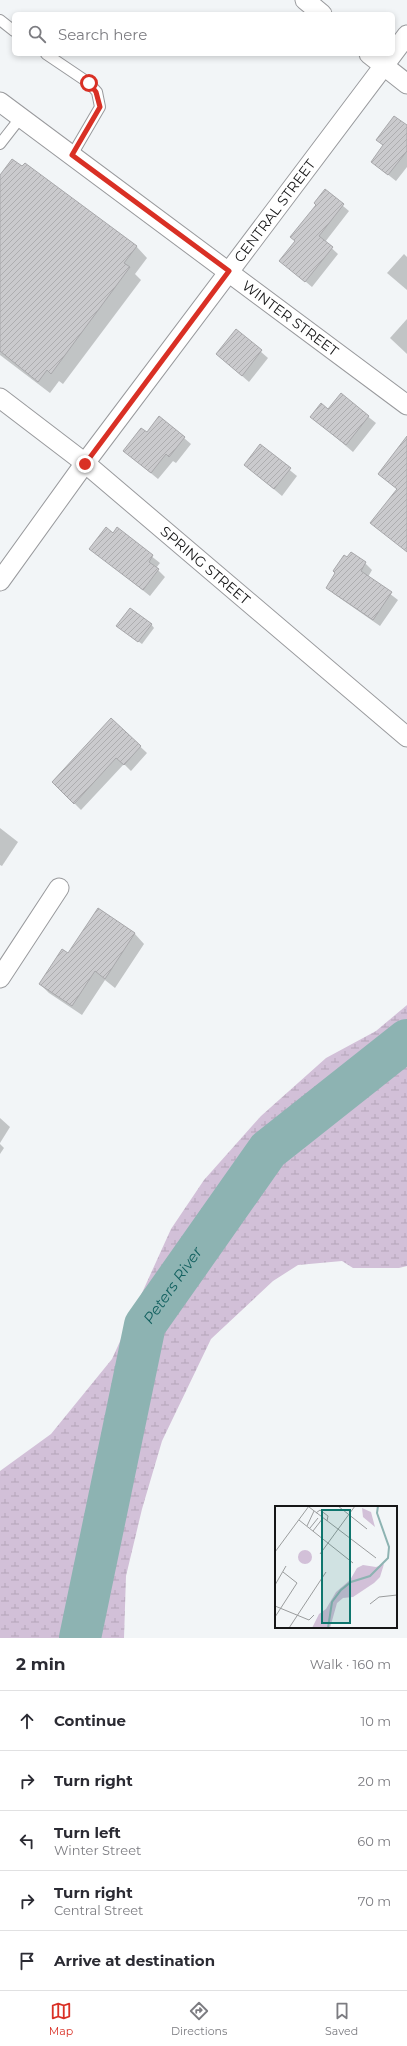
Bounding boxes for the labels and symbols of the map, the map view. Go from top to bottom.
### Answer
route start [80,74,98,92]
street label: CENTRAL STREET [230,156,319,266]
street label: WINTER STREET [239,276,342,360]
route end [76,455,94,473]
street label: SPRING STREET [157,522,254,609]
water label: Peters River [139,1242,206,1327]
inset map [275,1506,397,1628]

